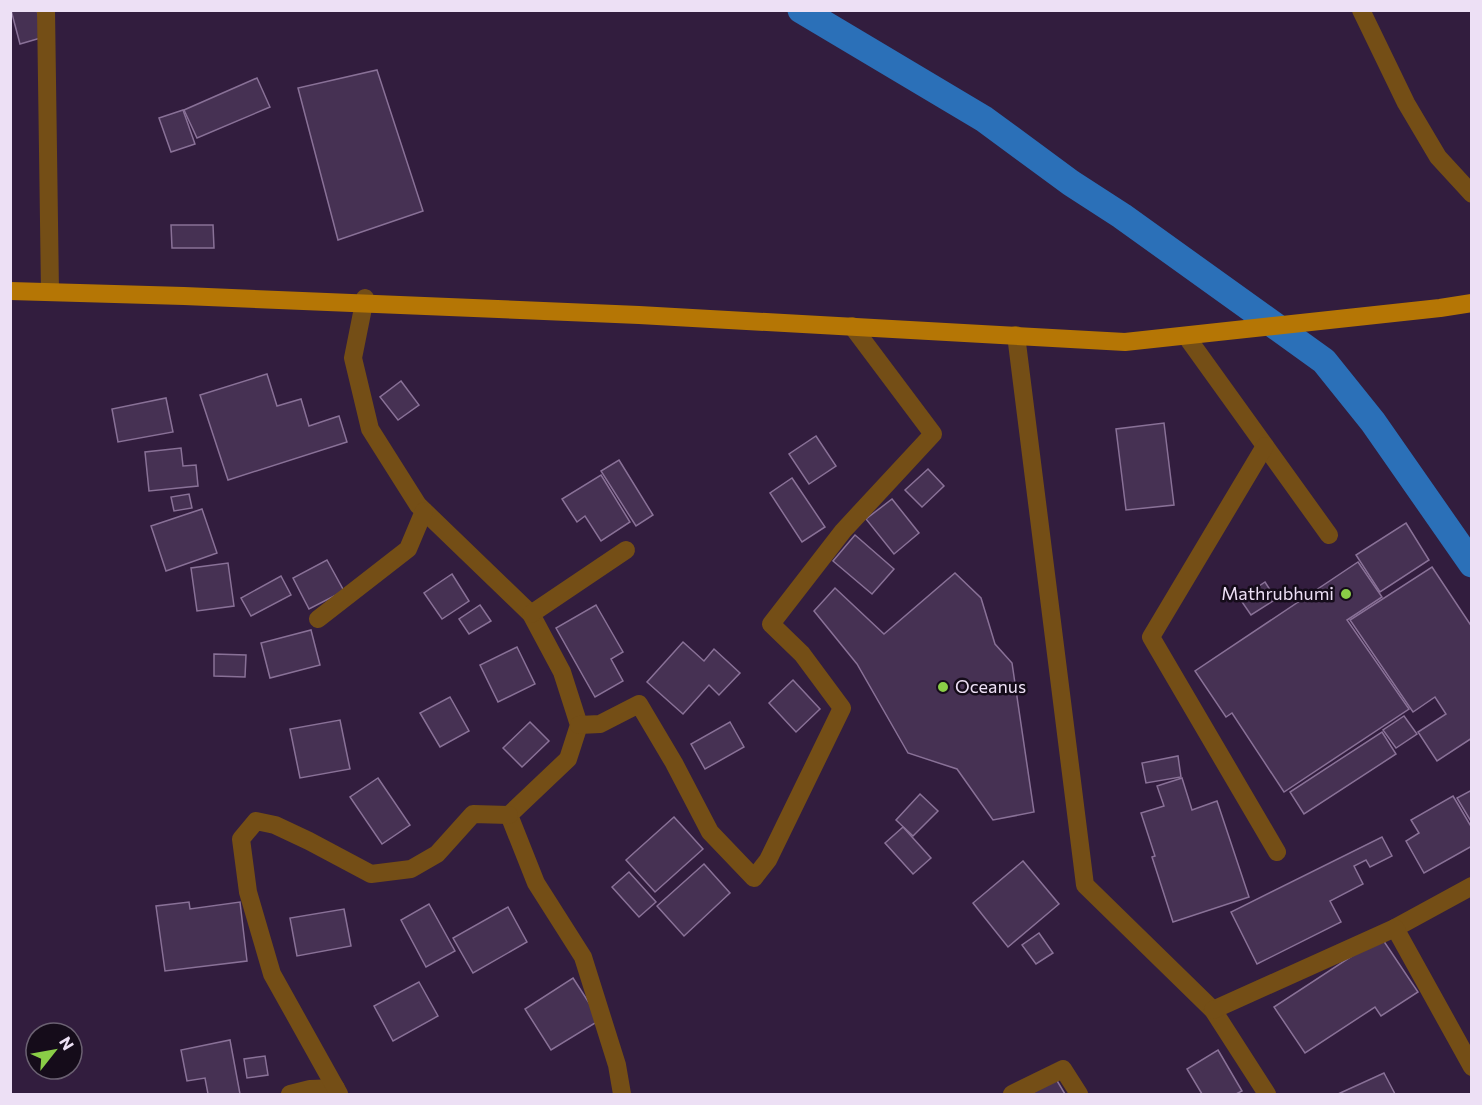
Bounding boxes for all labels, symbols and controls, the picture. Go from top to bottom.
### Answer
place label: Mathrubhumi [1221,582,1334,604]
marker: Mathrubhumi [1339,587,1353,601]
place label: Oceanus [955,675,1026,697]
marker: Oceanus [936,680,950,694]
north arrow [24,1021,84,1081]
text: N [56,1033,79,1053]

